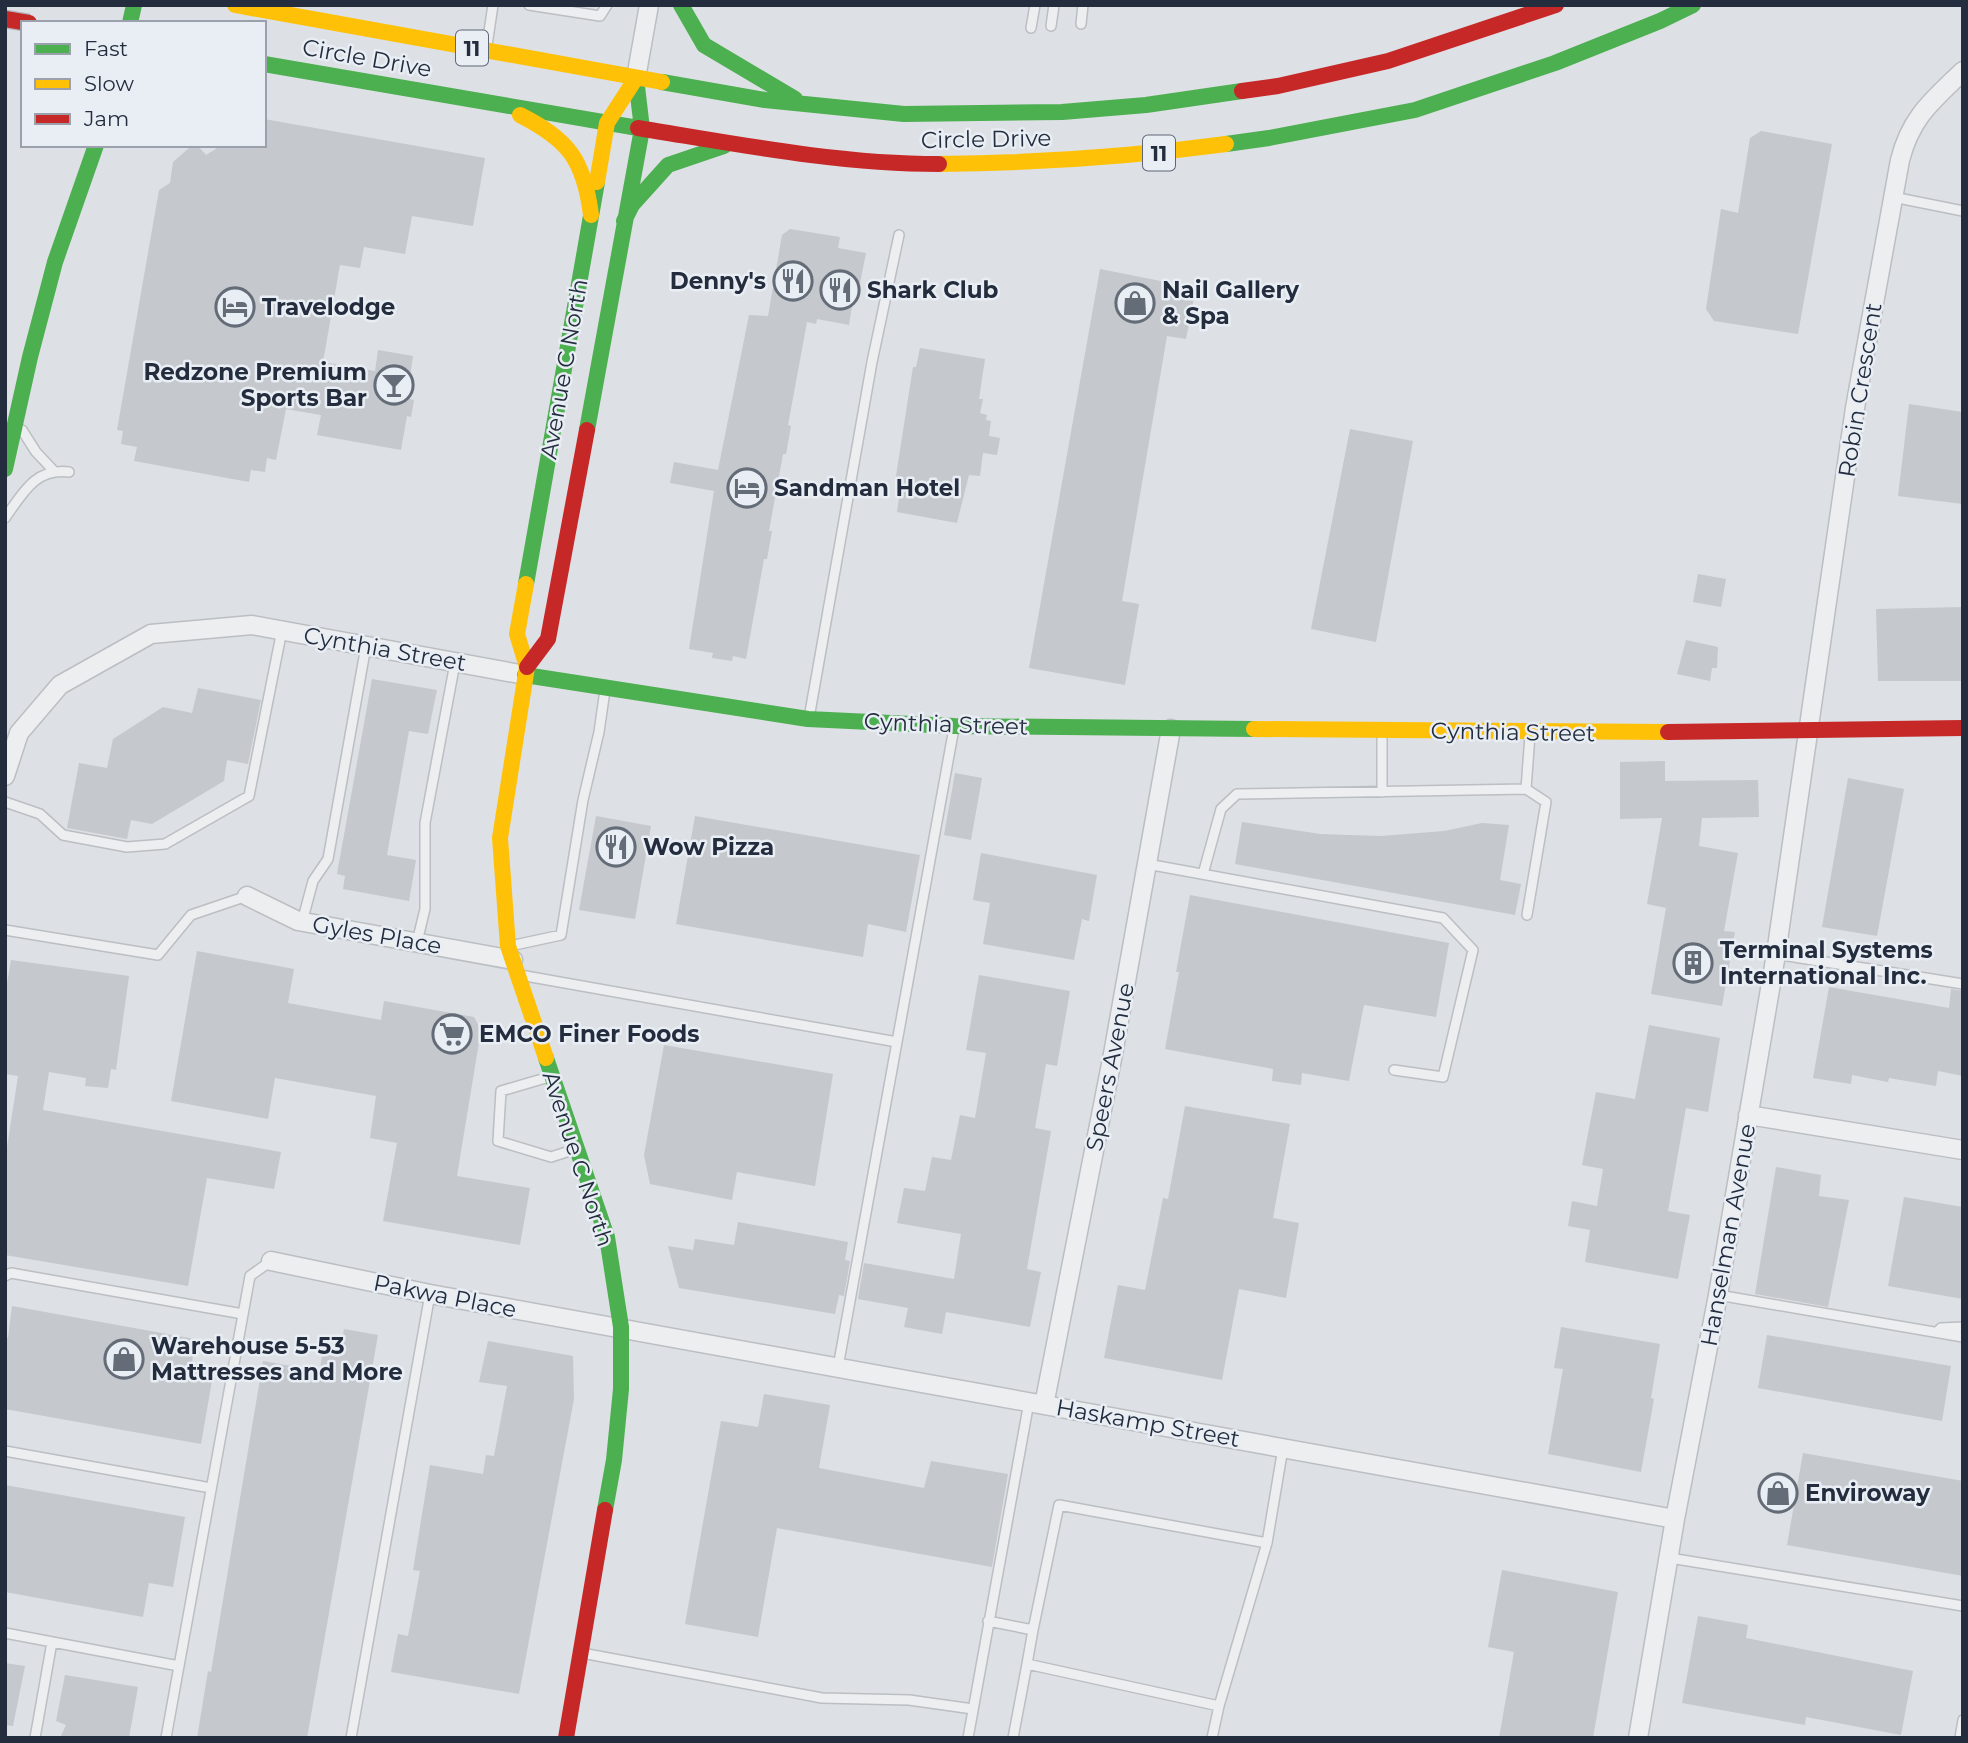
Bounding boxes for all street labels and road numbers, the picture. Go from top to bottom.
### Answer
road number: 11 [456,30,488,66]
street label: Circle Drive [300,33,434,83]
street label: Circle Drive [920,124,1052,154]
road number: 11 [1143,136,1175,170]
street label: Avenue C North [534,277,594,461]
street label: Robin Crescent [1832,301,1888,479]
street label: Cynthia Street [302,621,468,677]
street label: Cynthia Street [863,707,1029,741]
street label: Cynthia Street [1431,717,1595,747]
street label: Gyles Place [310,910,444,960]
street label: Speers Avenue [1080,981,1140,1153]
street label: Avenue C North [536,1068,620,1250]
street label: Hanselman Avenue [1695,1122,1761,1348]
street label: Pakwa Place [371,1268,519,1324]
street label: Haskamp Street [1054,1393,1242,1453]

